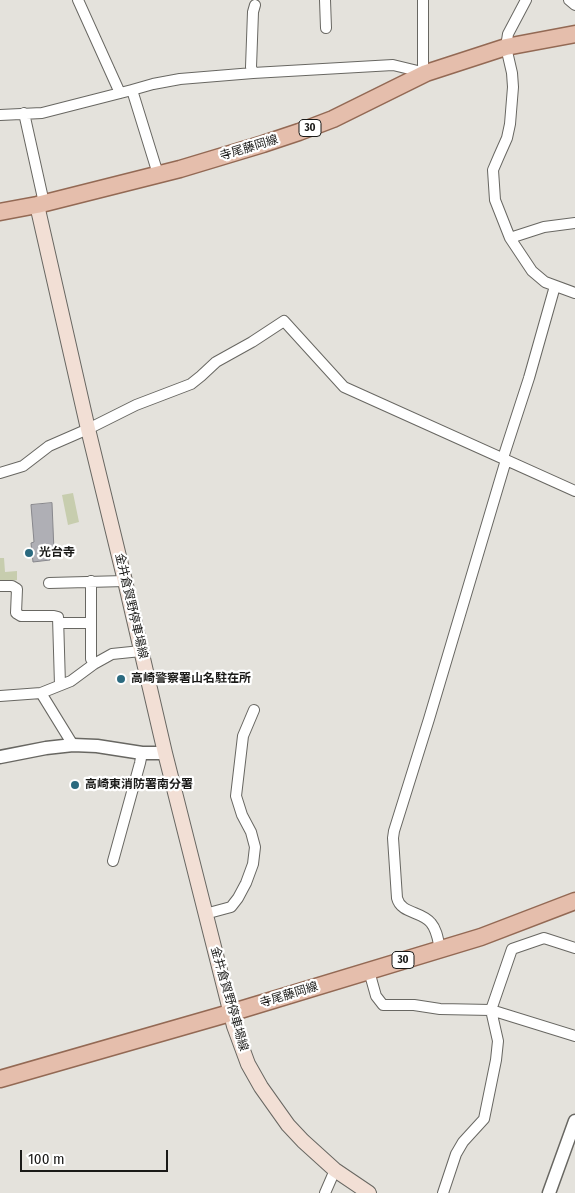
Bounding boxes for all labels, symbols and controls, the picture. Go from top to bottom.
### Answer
road number: 30 [299,120,321,136]
street label: 寺尾藤岡線 [218,132,280,164]
place label: 光台寺 [39,546,75,560]
marker: 光台寺 [23,547,35,559]
street label: 金井倉賀野停車場線 [112,552,150,660]
place label: 高崎警察署山名駐在所 [131,672,251,686]
marker: 高崎警察署山名駐在所 [115,673,127,685]
place label: 高崎東消防署南分署 [85,778,193,792]
marker: 高崎東消防署南分署 [69,779,81,791]
street label: 金井倉賀野停車場線 [207,945,251,1053]
road number: 30 [392,952,414,968]
street label: 寺尾藤岡線 [258,979,320,1011]
scale bar [22,1140,170,1172]
text: 100 m [28,1150,65,1168]

